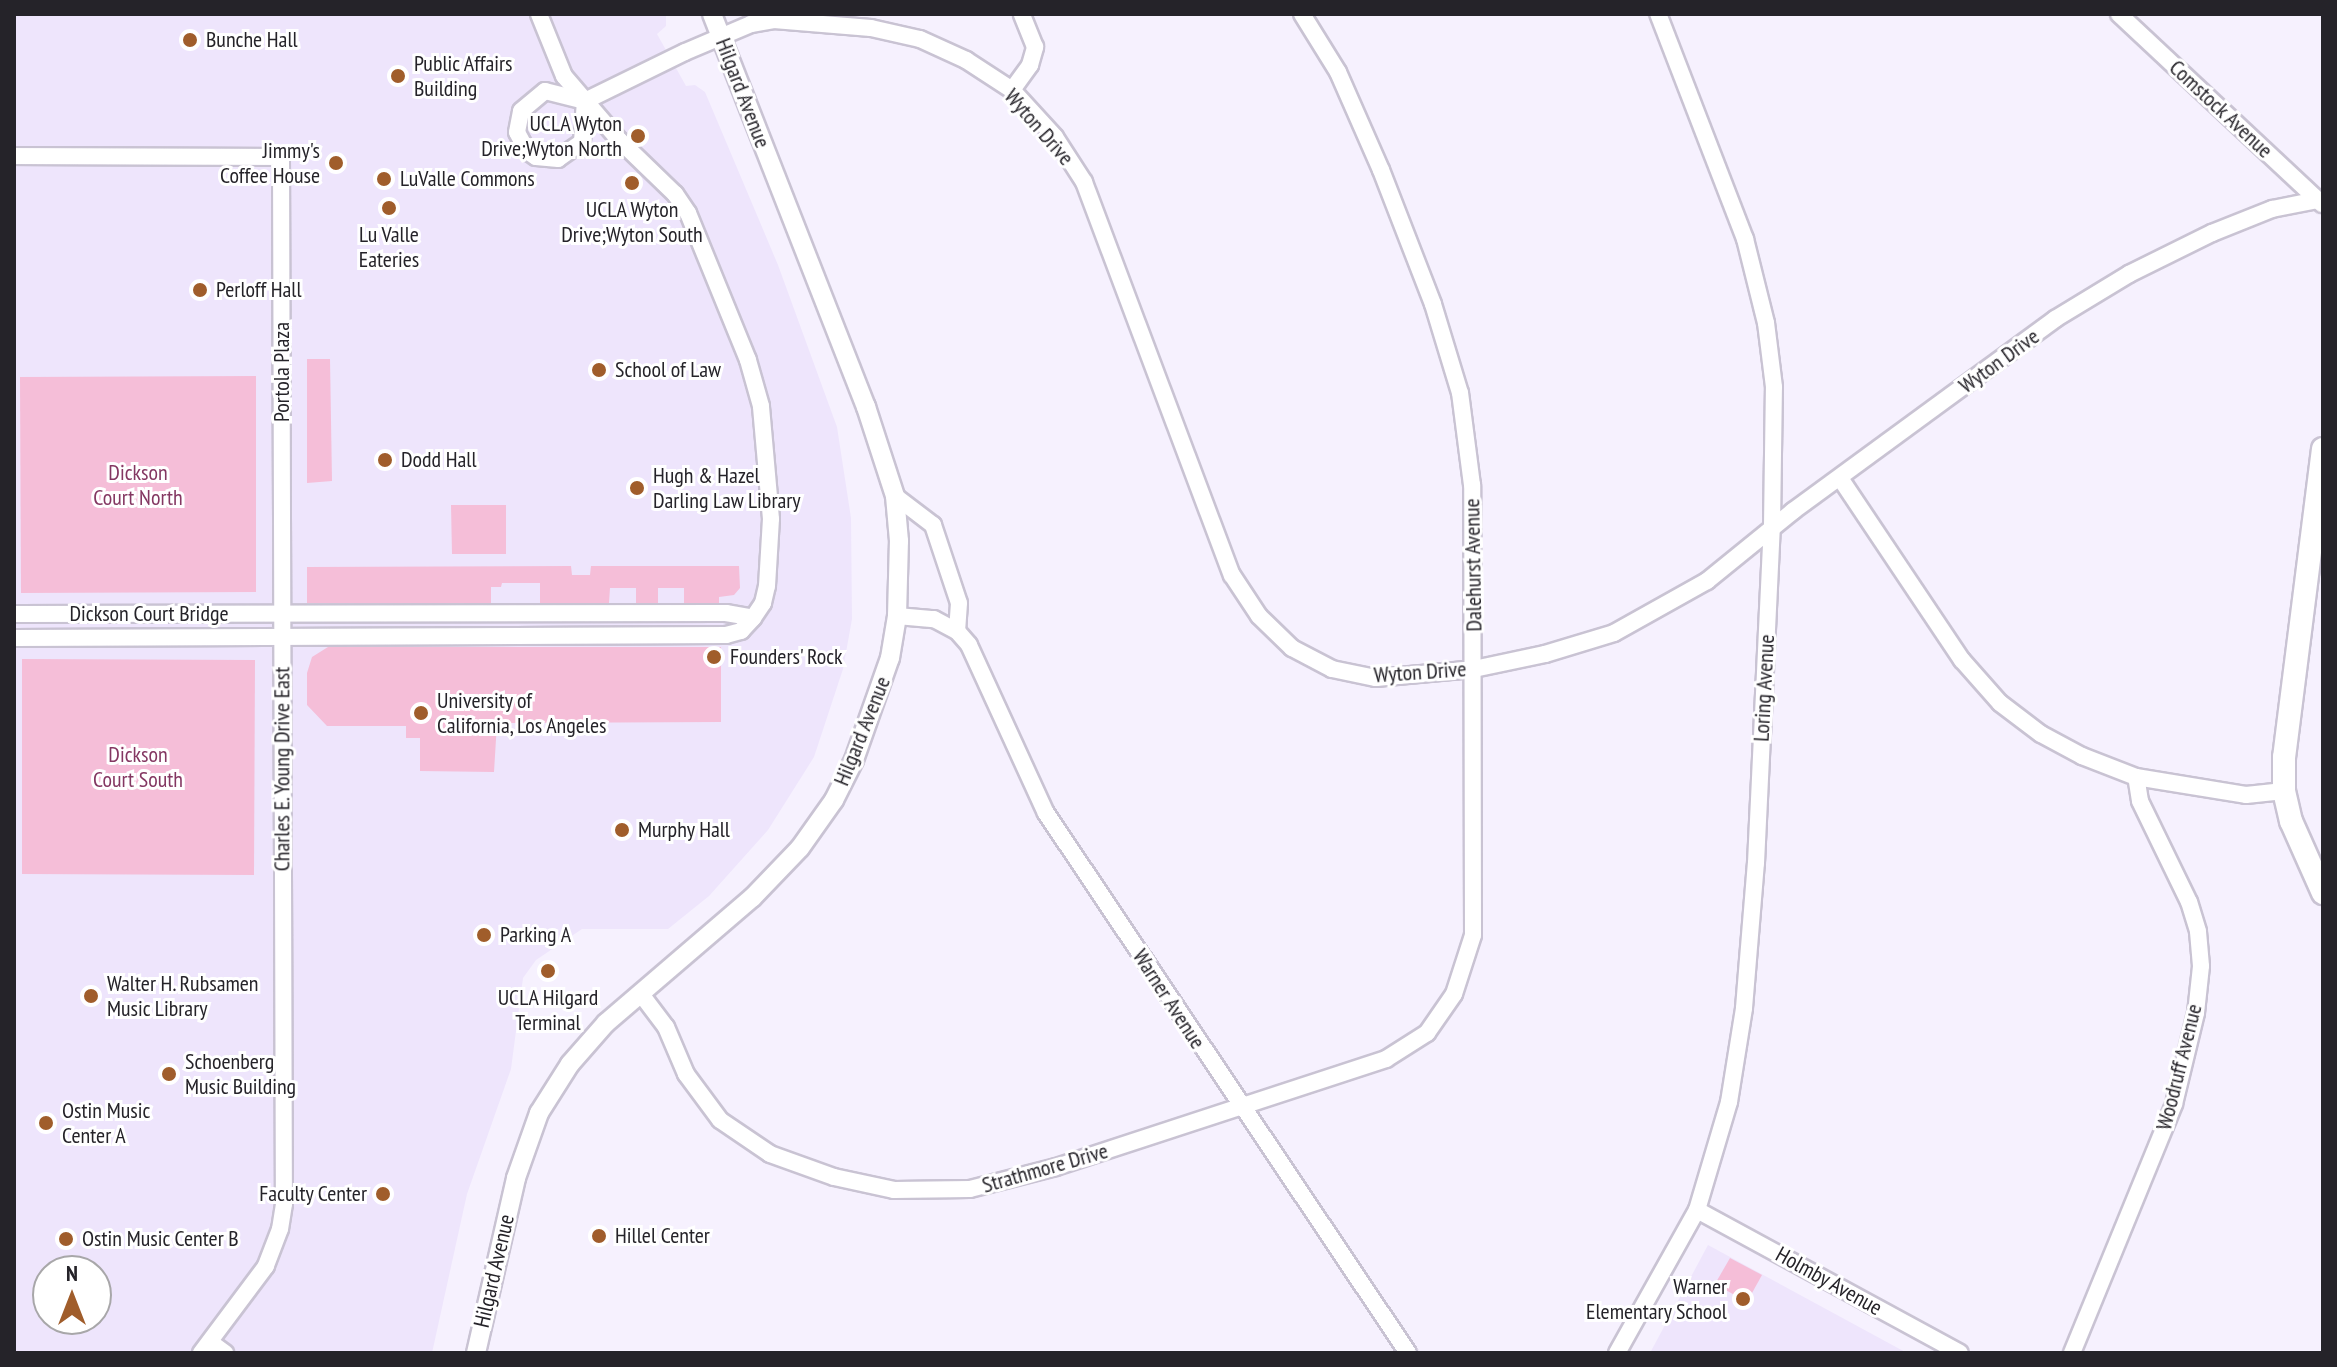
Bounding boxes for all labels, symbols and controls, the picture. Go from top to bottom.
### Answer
place label: Bunche Hall [206,27,298,53]
marker: Bunche Hall [181,31,199,49]
street label: Hilgard Avenue [710,34,776,152]
place label: Public Affairs Building [414,50,514,102]
street label: Comstock Avenue [2163,54,2279,164]
marker: Public Affairs Building [389,67,407,85]
street label: Wyton Drive [999,83,1079,171]
place label: UCLA Wyton Drive;Wyton North [481,110,622,162]
marker: UCLA Wyton Drive;Wyton North [629,127,647,145]
place label: Jimmy's Coffee House [220,137,320,188]
marker: Jimmy's Coffee House [327,154,345,172]
place label: LuValle Commons [400,166,535,192]
marker: LuValle Commons [375,170,393,188]
marker: UCLA Wyton Drive;Wyton South [623,174,641,192]
place label: UCLA Wyton Drive;Wyton South [561,196,703,248]
marker: Lu Valle Eateries [380,199,398,217]
place label: Lu Valle Eateries [359,221,419,272]
place label: Perloff Hall [216,277,302,303]
marker: Perloff Hall [191,281,209,299]
street label: Portola Plaza [269,322,295,422]
street label: Wyton Drive [1954,323,2044,399]
place label: School of Law [615,357,721,383]
marker: School of Law [590,361,608,379]
place label: Dodd Hall [401,447,477,473]
marker: Dodd Hall [376,451,394,469]
park label: Dickson Court North [93,459,183,510]
place label: Hugh & Hazel Darling Law Library [653,462,801,514]
marker: Hugh & Hazel Darling Law Library [628,479,646,497]
street label: Dalehurst Avenue [1459,498,1487,632]
street label: Dickson Court Bridge [69,601,229,627]
street label: Loring Avenue [1748,633,1780,743]
place label: Founders' Rock [730,644,844,670]
marker: Founders' Rock [705,648,723,666]
street label: Wyton Drive [1373,656,1467,688]
street label: Charles E. Young Drive East [269,666,295,872]
street label: Hilgard Avenue [828,672,896,790]
place label: University of California, Los Angeles [437,687,609,738]
marker: University of California, Los Angeles [412,704,430,722]
park label: Dickson Court South [93,741,183,792]
place label: Murphy Hall [638,817,731,843]
marker: Murphy Hall [613,821,631,839]
place label: Parking A [500,922,572,948]
marker: Parking A [475,926,493,944]
street label: Warner Avenue [1127,944,1211,1054]
marker: UCLA Hilgard Terminal [539,962,557,980]
place label: Walter H. Rubsamen Music Library [107,970,260,1022]
place label: UCLA Hilgard Terminal [497,984,599,1036]
marker: Walter H. Rubsamen Music Library [82,987,100,1005]
street label: Woodruff Avenue [2151,1001,2207,1133]
place label: Schoenberg Music Building [185,1048,297,1100]
marker: Schoenberg Music Building [160,1065,178,1083]
place label: Ostin Music Center A [62,1097,150,1148]
marker: Ostin Music Center A [37,1114,55,1132]
street label: Strathmore Drive [979,1137,1111,1199]
place label: Faculty Center [259,1181,367,1207]
marker: Faculty Center [374,1185,392,1203]
street label: Hilgard Avenue [468,1212,520,1330]
place label: Hillel Center [615,1223,710,1249]
place label: Ostin Music Center B [82,1226,239,1252]
marker: Hillel Center [590,1227,608,1245]
marker: Ostin Music Center B [57,1230,75,1248]
street label: Holmby Avenue [1771,1241,1887,1321]
north arrow [32,1255,112,1335]
text: N [66,1259,78,1287]
place label: Warner Elementary School [1585,1273,1727,1324]
marker: Warner Elementary School [1734,1290,1752,1308]

